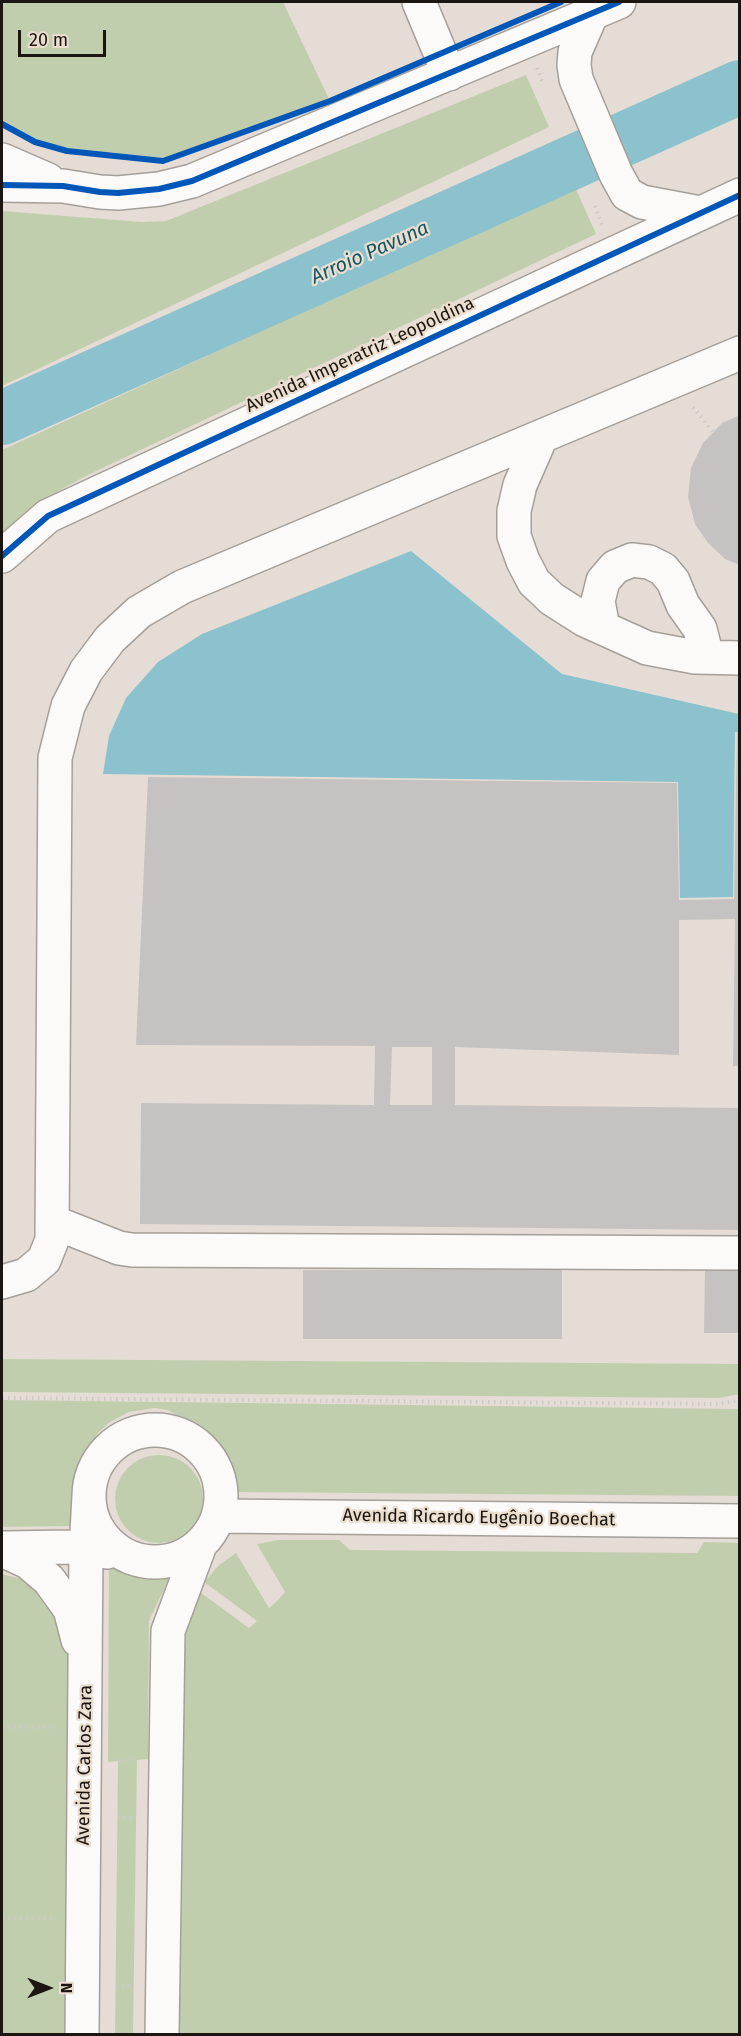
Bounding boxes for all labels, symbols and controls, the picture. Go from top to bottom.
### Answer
scale bar [21,18,110,56]
text: 20 m [29,29,68,51]
water label: Arroio Pavuna [307,216,433,290]
street label: Avenida Imperatriz Leopoldina [242,292,478,418]
street label: Avenida Ricardo Eugênio Boechat [342,1505,616,1531]
street label: Avenida Carlos Zara [73,1685,97,1845]
north arrow [18,1958,78,2018]
text: N [57,1983,76,1993]

